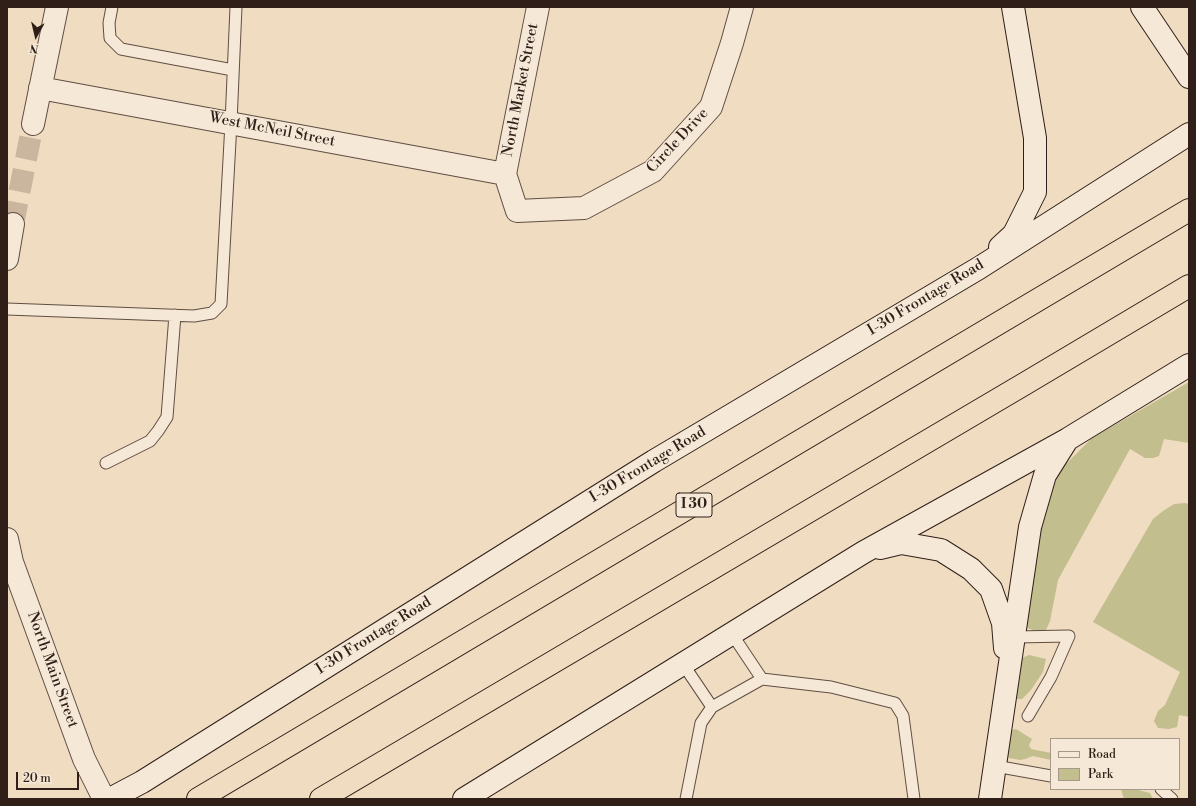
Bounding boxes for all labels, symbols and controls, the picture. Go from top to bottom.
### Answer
north arrow [16,16,56,56]
street label: North Market Street [499,22,543,158]
text: N [29,40,40,55]
street label: Circle Drive [643,105,713,177]
street label: West McNeil Street [207,109,337,151]
street label: I-30 Frontage Road [865,256,987,340]
street label: I-30 Frontage Road [587,423,709,507]
road number: I 30 [676,493,712,517]
street label: I-30 Frontage Road [313,593,435,679]
street label: North Main Street [23,609,81,731]
legend [1050,738,1180,790]
text: Road [1088,747,1116,762]
scale bar [18,764,81,790]
text: Park [1088,767,1113,782]
text: 20 m [23,771,51,786]

